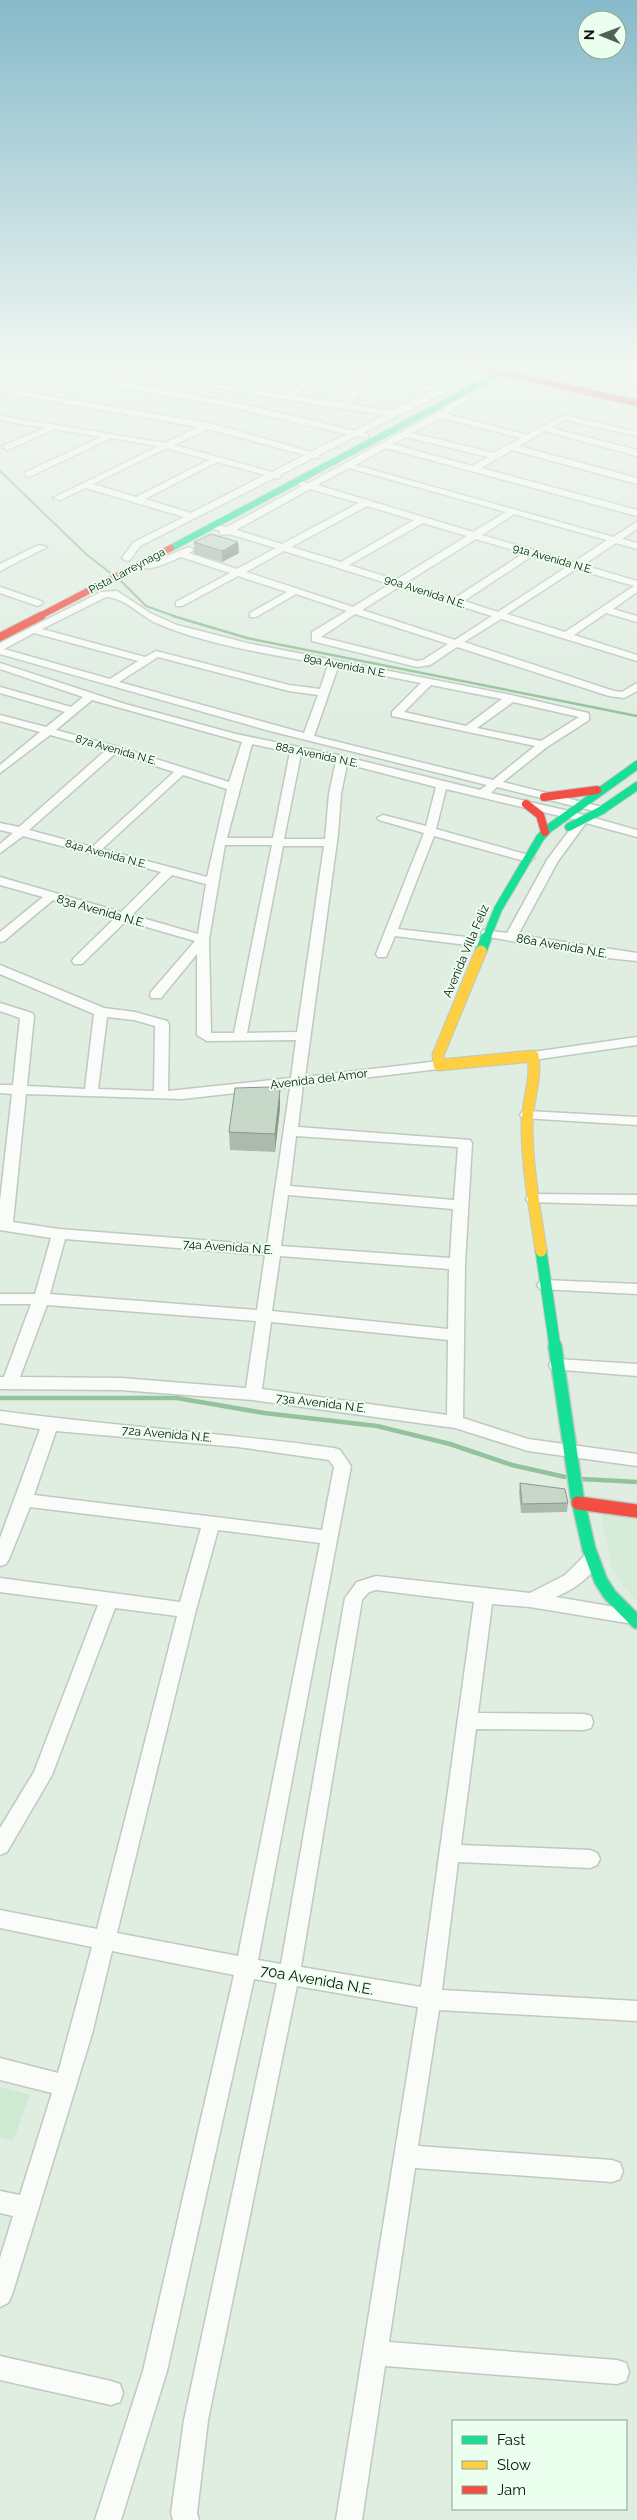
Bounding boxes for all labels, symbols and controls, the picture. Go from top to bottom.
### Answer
north arrow [577,10,627,60]
text: N [581,29,597,40]
street label: 91a Avenida N.E. [512,541,594,577]
street label: Pista Larreynaga [87,545,167,597]
street label: 90a Avenida N.E. [383,573,467,611]
street label: 89a Avenida N.E. [302,652,388,680]
street label: 87a Avenida N.E. [74,732,158,768]
street label: 88a Avenida N.E. [274,740,360,770]
street label: 84a Avenida N.E. [64,837,148,871]
street label: 83a Avenida N.E. [55,892,147,930]
street label: Avenida Villa Feliz [440,902,492,1000]
street label: 86a Avenida N.E. [515,931,609,961]
street label: Avenida del Amor [269,1066,369,1092]
street label: 74a Avenida N.E. [182,1237,274,1257]
street label: 73a Avenida N.E. [275,1391,367,1415]
street label: 72a Avenida N.E. [121,1423,213,1445]
street label: 70a Avenida N.E. [259,1961,375,1999]
legend [452,2420,627,2510]
text: Fast [497,2431,525,2449]
text: Slow [497,2456,531,2474]
text: Jam [497,2481,526,2499]

